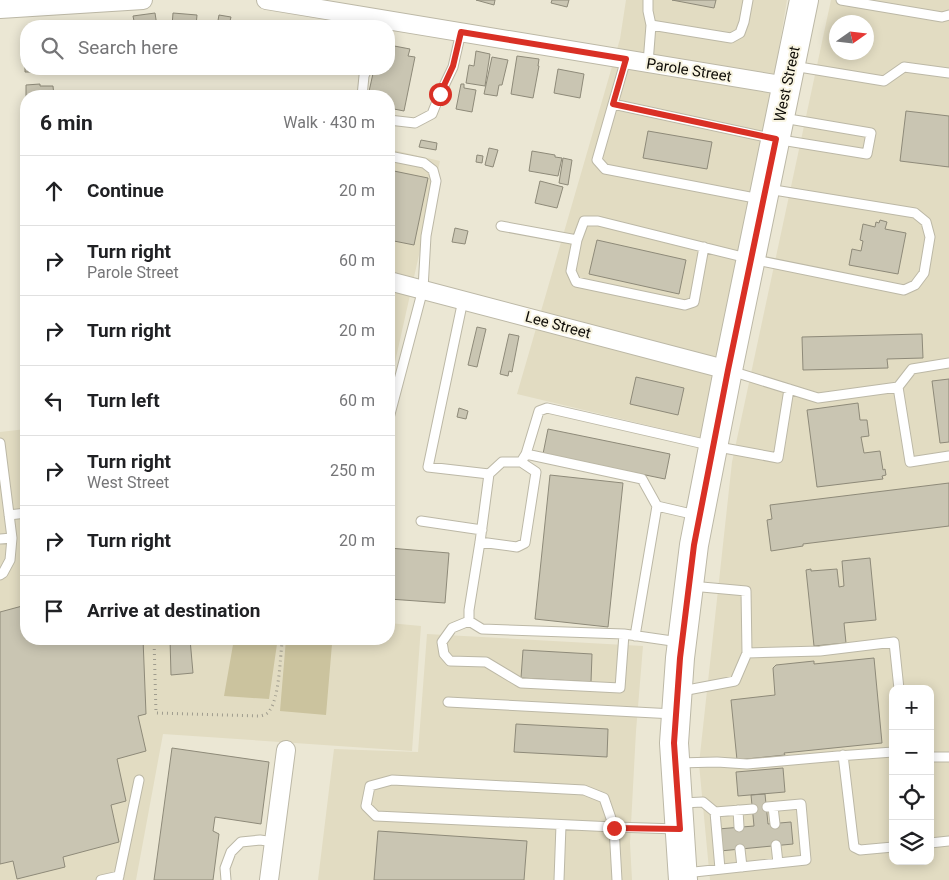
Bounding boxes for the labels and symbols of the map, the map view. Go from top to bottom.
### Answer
north arrow [829,15,874,60]
street label: West Street [770,44,804,124]
street label: Parole Street [645,54,733,86]
route start [429,83,452,106]
street label: Lee Street [523,308,593,342]
route end [603,817,626,840]

